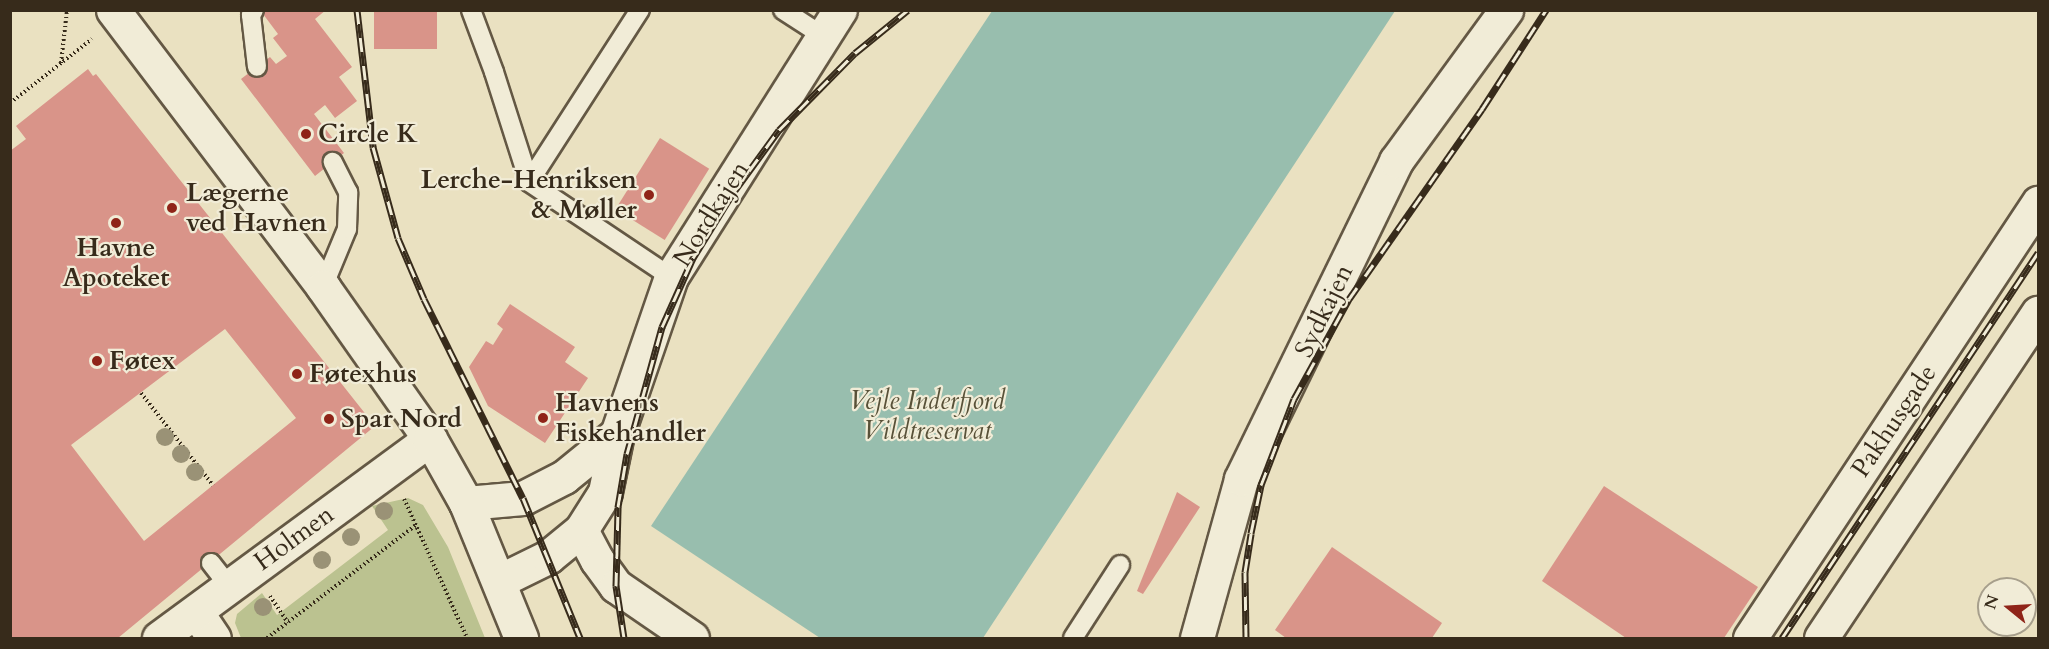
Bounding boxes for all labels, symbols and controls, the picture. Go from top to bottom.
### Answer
place label: Circle K [318,118,417,150]
marker: Circle K [299,127,313,141]
street label: Nordkajen [666,155,756,273]
place label: Lerche-Henriksen & Møller [421,164,637,225]
place label: Lægerne ved Havnen [186,177,327,238]
marker: Lerche-Henriksen & Møller [642,188,656,202]
marker: Lægerne ved Havnen [163,199,181,217]
marker: Havne Apoteket [109,216,123,230]
place label: Havne Apoteket [62,232,170,294]
street label: Sydkajen [1288,259,1360,363]
place label: Føtex [109,345,176,377]
marker: Føtex [90,354,104,368]
place label: Føtexhus [309,358,417,390]
street label: Pakhusgade [1845,359,1943,483]
marker: Føtexhus [290,367,304,381]
park label: Vejle Inderfjord Vildtreservat [849,385,1005,446]
place label: Havnens Fiskehandler [555,387,706,448]
place label: Spar Nord [341,403,462,435]
marker: Havnens Fiskehandler [536,411,550,425]
marker: Spar Nord [322,412,336,426]
street label: Holmen [248,499,340,577]
north arrow [1977,577,2037,637]
text: N [1979,592,2004,612]

